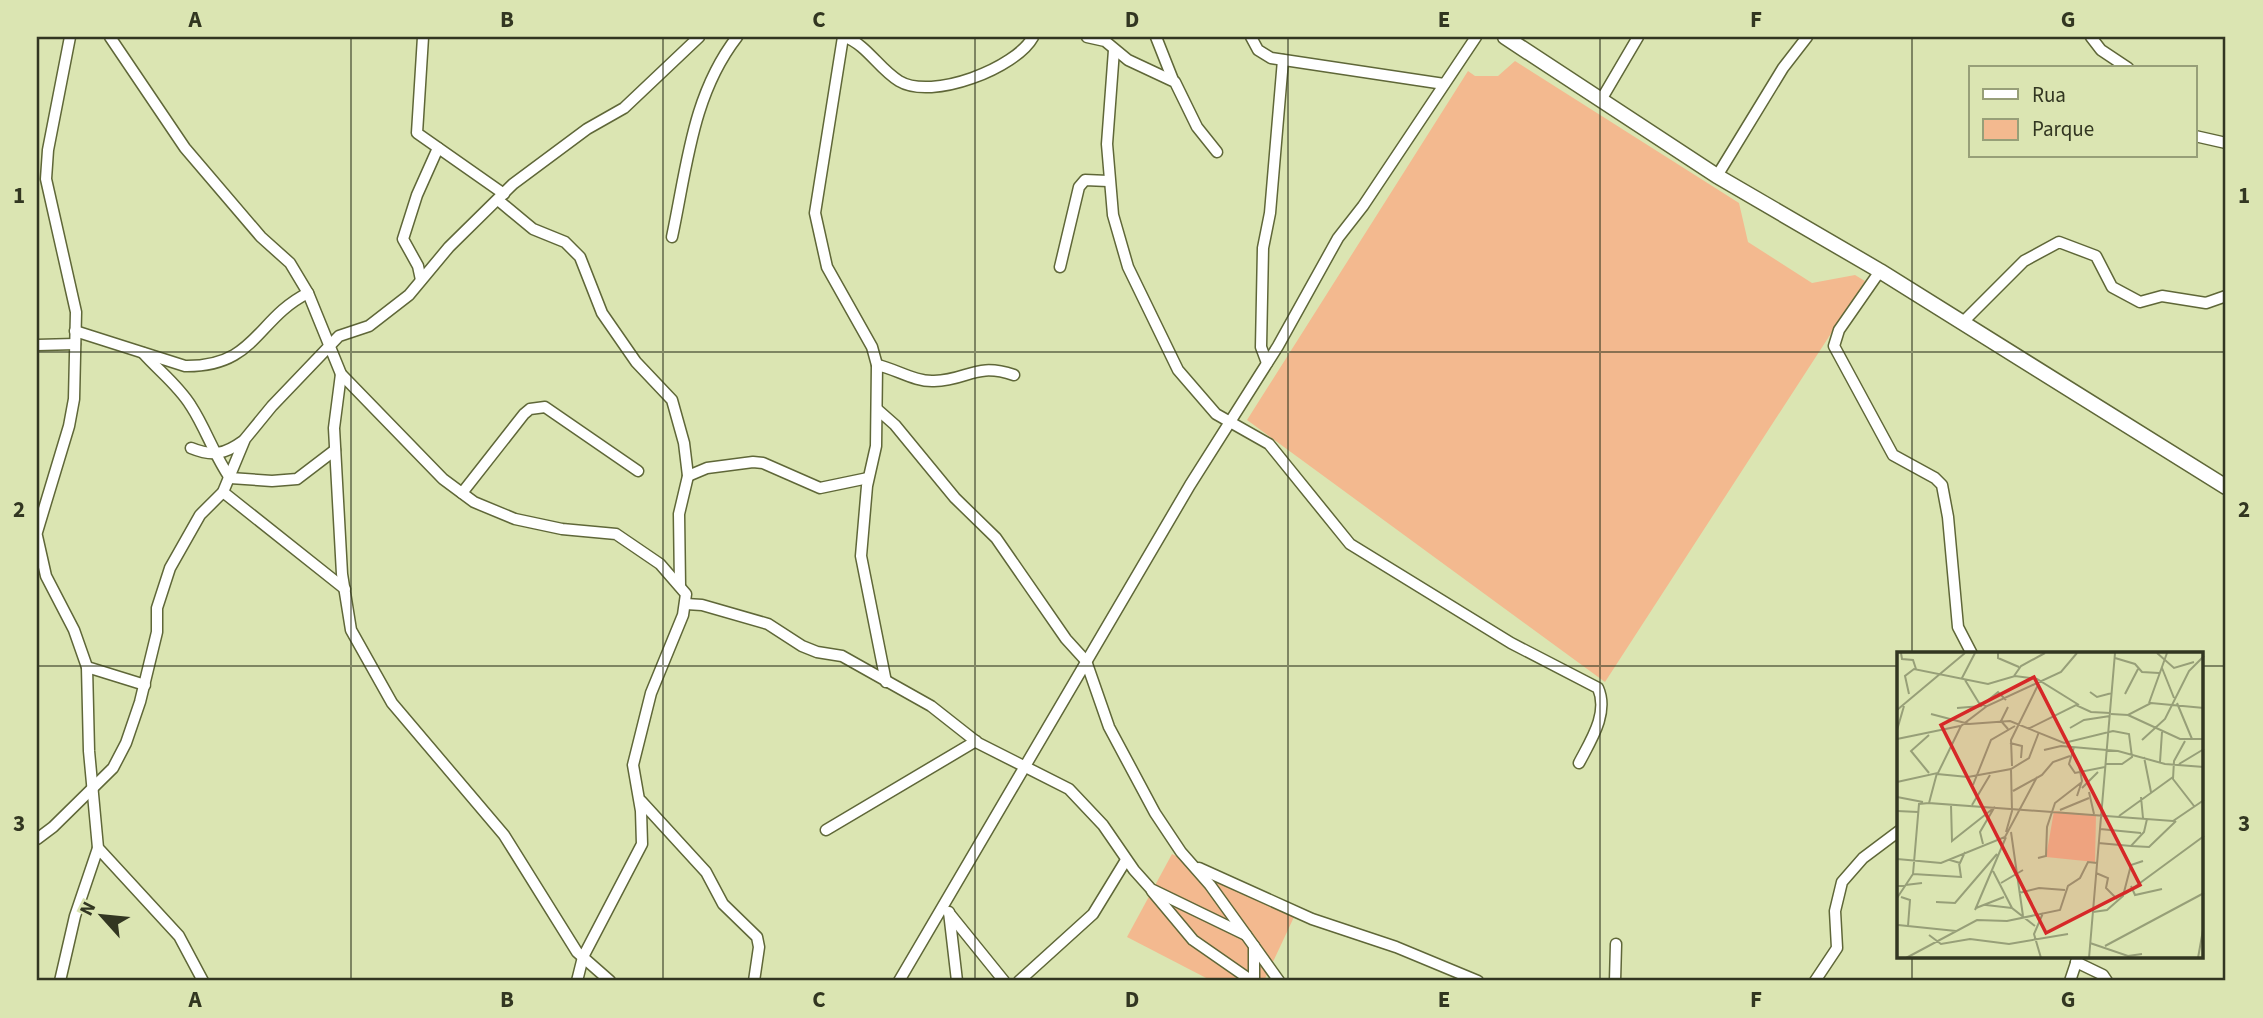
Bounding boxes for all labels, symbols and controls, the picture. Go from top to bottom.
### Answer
text: A [187,3,202,36]
text: B [500,3,514,36]
text: C [812,3,826,36]
text: D [1125,3,1139,36]
text: E [1438,3,1450,36]
text: F [1750,3,1762,36]
text: G [2061,3,2075,36]
legend [1969,66,2196,158]
text: Rua [2032,80,2066,110]
text: Parque [2032,114,2094,144]
text: 1 [13,179,25,212]
text: 1 [2238,179,2250,212]
text: 2 [13,493,25,526]
text: 2 [2238,493,2250,526]
inset map [1897,652,2204,958]
text: 3 [13,807,25,840]
text: 3 [2238,807,2250,840]
north arrow [66,881,136,951]
text: N [73,897,103,921]
text: A [187,983,202,1016]
text: B [500,983,514,1016]
text: C [812,983,826,1016]
text: D [1125,983,1139,1016]
text: E [1438,983,1450,1016]
text: F [1750,983,1762,1016]
text: G [2061,983,2075,1016]

